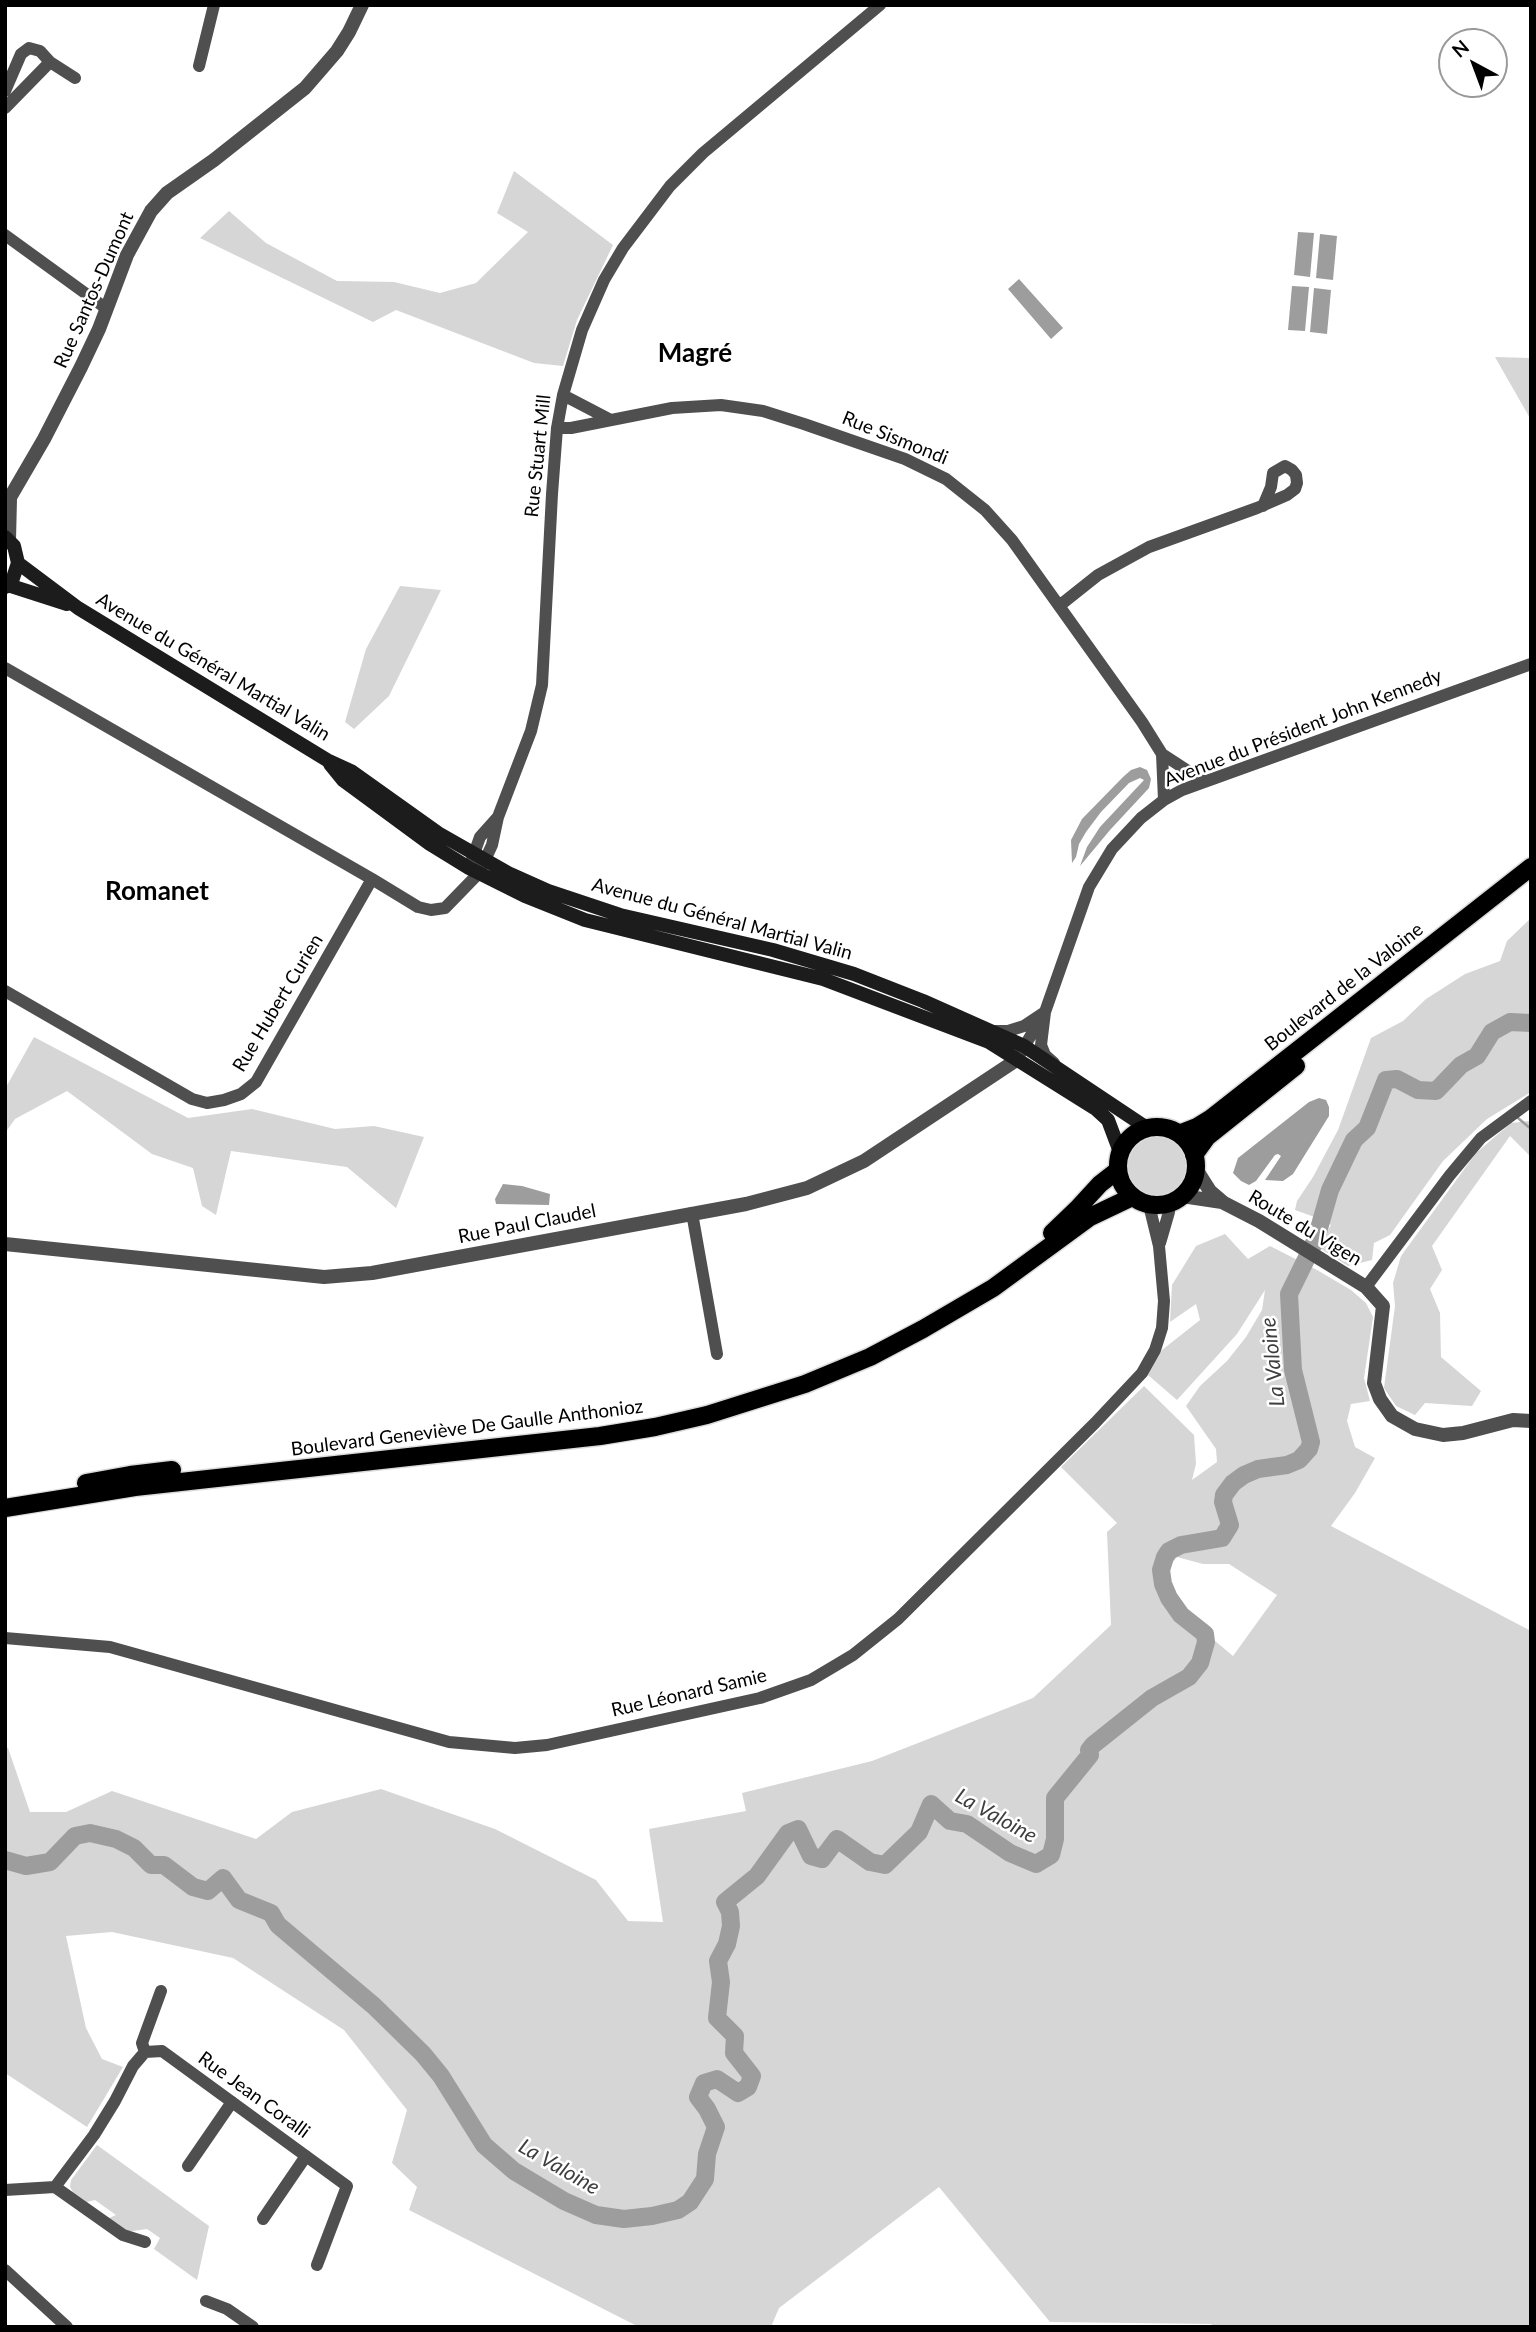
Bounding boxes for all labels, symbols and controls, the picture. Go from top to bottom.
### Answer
north arrow [1438,28,1508,98]
text: N [1447,35,1473,62]
street label: Rue Santos-Dumont [49,208,139,372]
district label: Magré [658,338,732,370]
street label: Rue Stuart Mill [520,393,556,519]
street label: Rue Sismondi [839,406,951,470]
street label: Avenue du Général Martial Valin [92,588,334,746]
street label: Avenue du Président John Kennedy [1161,664,1445,792]
street label: Avenue du Général Martial Valin [589,873,855,965]
district label: Romanet [105,876,209,908]
street label: Boulevard de la Valoine [1260,918,1428,1056]
street label: Rue Hubert Curien [228,930,328,1076]
street label: Route du Vigen [1244,1185,1366,1271]
street label: Rue Paul Claudel [456,1199,598,1249]
water label: La Valoine [1256,1316,1290,1408]
street label: Boulevard Geneviève De Gaulle Anthonioz [290,1395,644,1461]
street label: Rue Léonard Samie [609,1664,769,1722]
water label: La Valoine [951,1783,1041,1849]
street label: Rue Jean Coralli [194,2047,314,2143]
water label: La Valoine [514,2134,604,2200]

